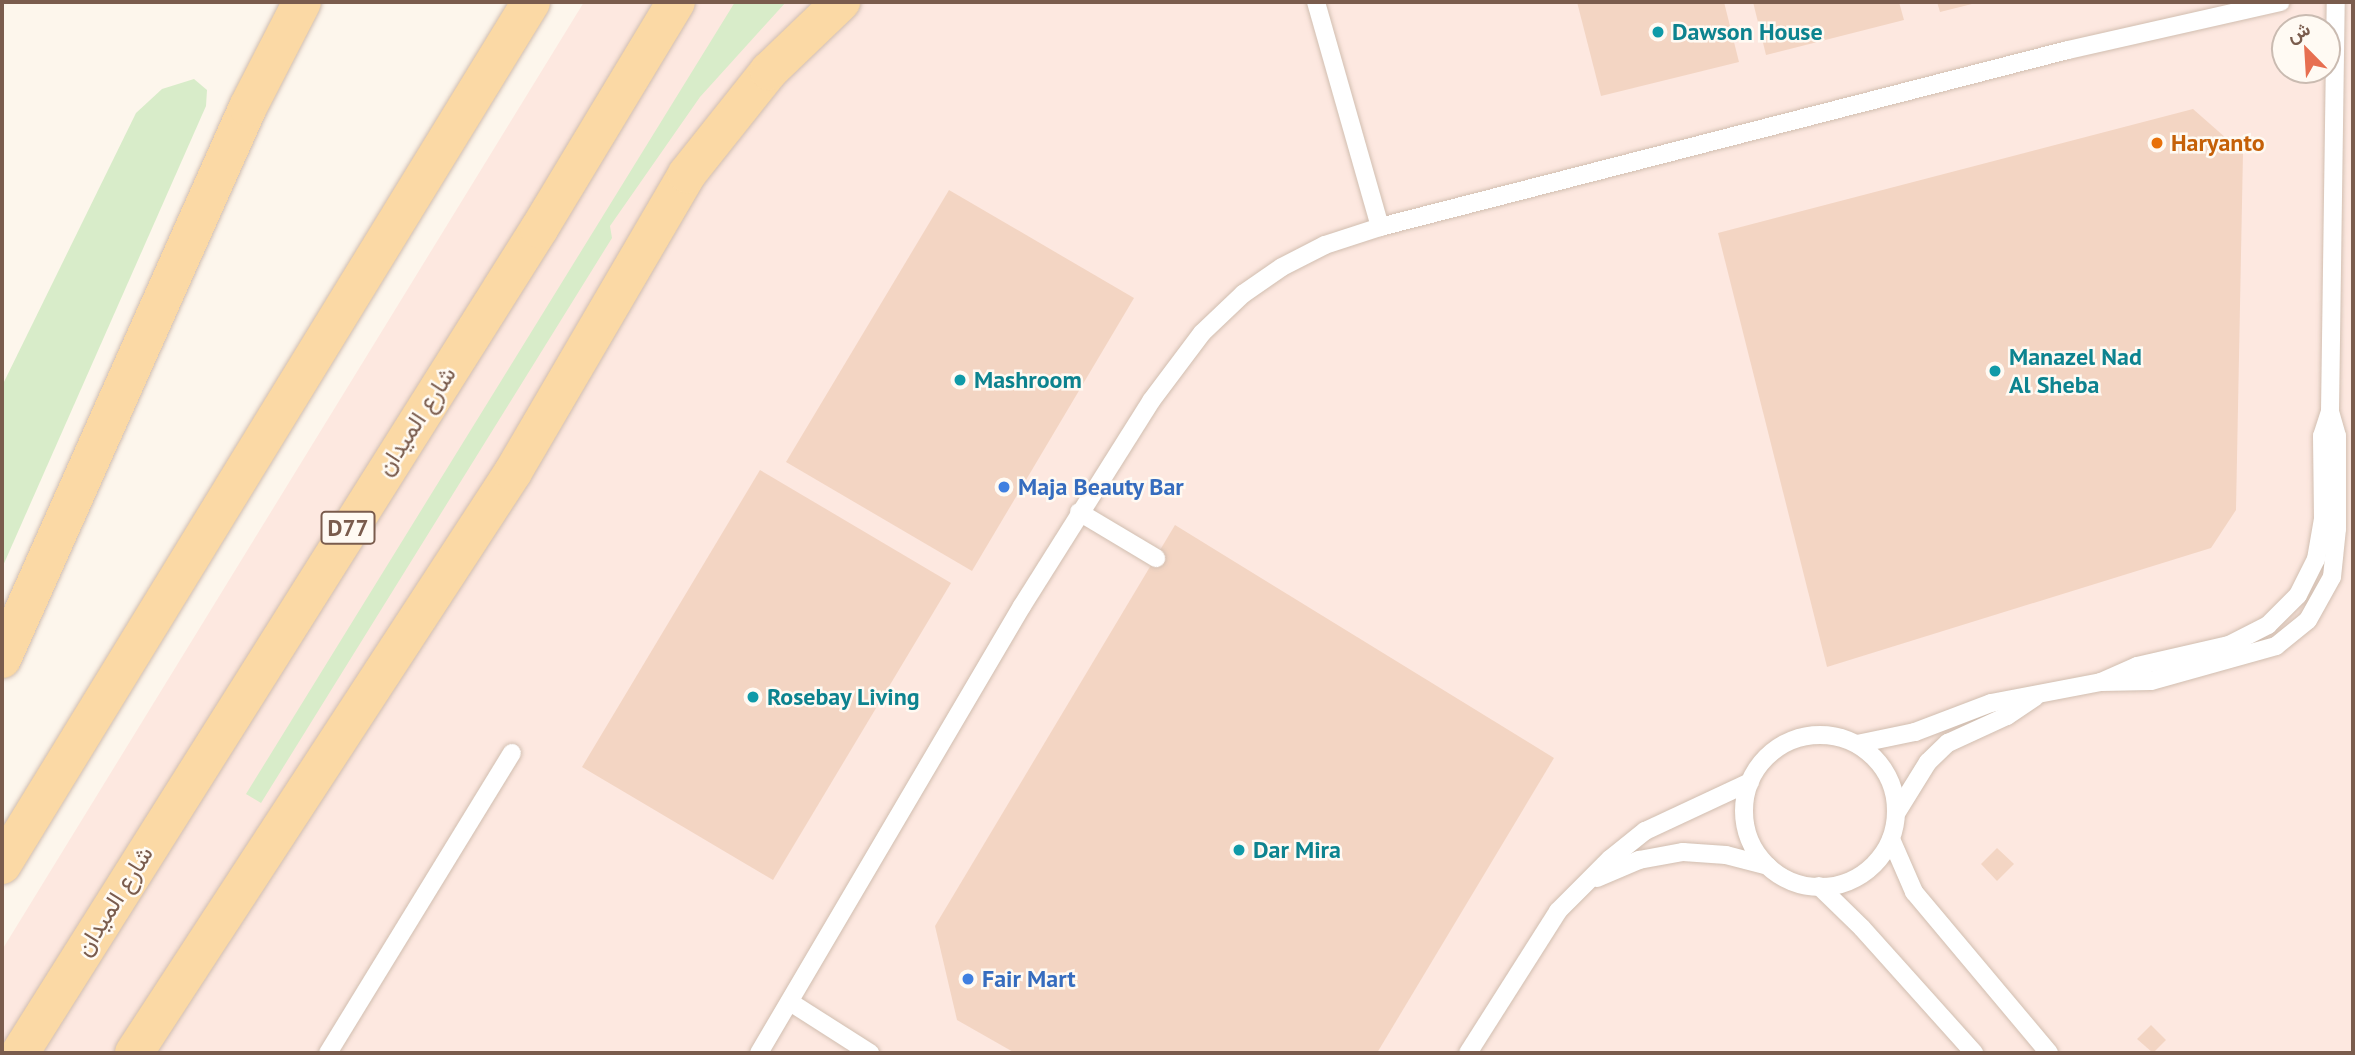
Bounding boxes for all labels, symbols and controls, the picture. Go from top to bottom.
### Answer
north arrow [2271,14,2341,84]
text: ش [2283,16,2314,47]
place label: Dawson House [1672,18,1823,46]
marker: Dawson House [1650,24,1666,40]
place label: Haryanto [2171,129,2265,157]
marker: Haryanto [2149,135,2165,151]
place label: Manazel Nad Al Sheba [2009,343,2142,399]
street label: شارع الميدان [370,361,462,481]
marker: Manazel Nad Al Sheba [1987,363,2003,379]
place label: Mashroom [974,366,1082,394]
marker: Mashroom [952,372,968,388]
place label: Maja Beauty Bar [1018,473,1185,501]
marker: Maja Beauty Bar [996,479,1012,495]
road number: D77 [320,508,376,548]
place label: Rosebay Living [767,683,920,711]
marker: Rosebay Living [745,689,761,705]
place label: Dar Mira [1253,836,1341,864]
street label: شارع الميدان [69,841,159,961]
marker: Dar Mira [1231,842,1247,858]
place label: Fair Mart [982,965,1076,993]
marker: Fair Mart [960,971,976,987]

